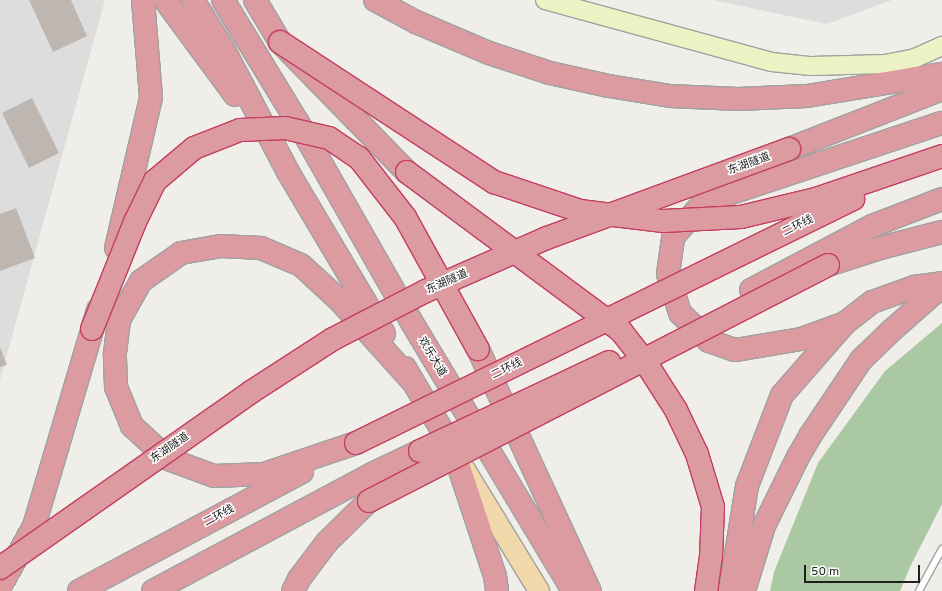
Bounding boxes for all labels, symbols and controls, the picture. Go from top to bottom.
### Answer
street label: 东湖隧道 [726,150,772,178]
street label: 二环线 [780,213,816,239]
street label: 东湖隧道 [424,267,470,297]
street label: 欢乐大道 [415,335,449,379]
street label: 二环线 [489,356,525,382]
street label: 东湖隧道 [148,430,192,466]
street label: 二环线 [201,502,237,530]
scale bar [806,557,922,583]
text: 50 m [811,564,839,580]

